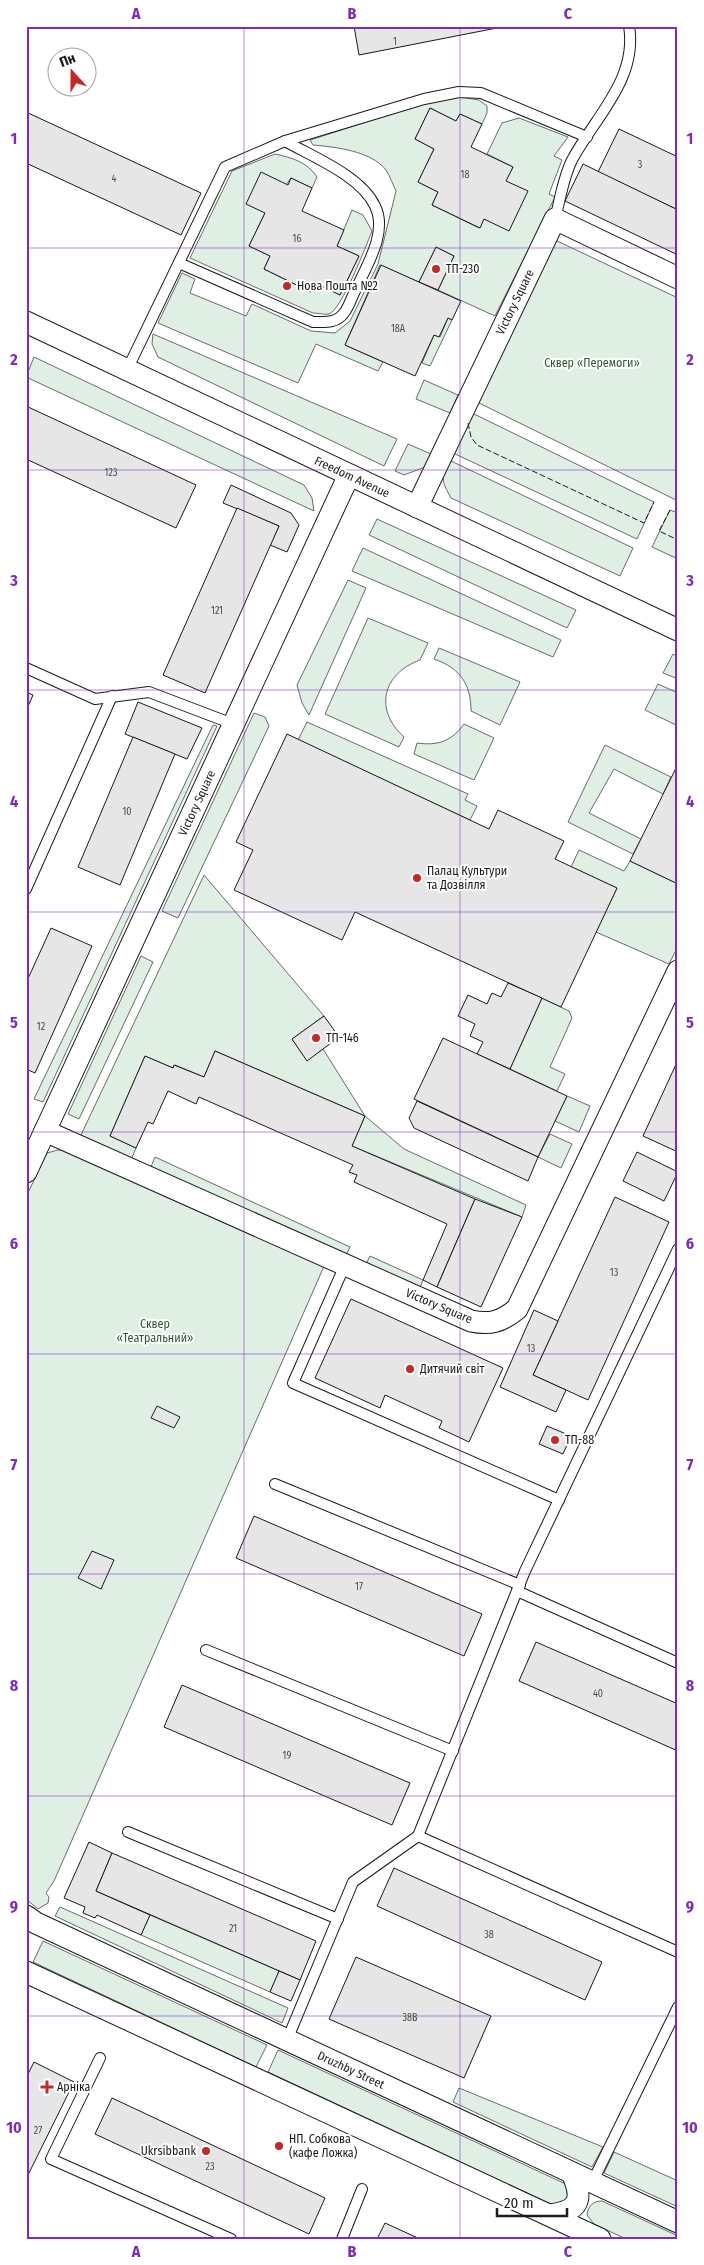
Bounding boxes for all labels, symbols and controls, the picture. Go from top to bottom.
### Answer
text: A [131,4,141,23]
text: B [348,4,357,23]
text: C [564,4,573,23]
house number: 1 [393,36,397,48]
north arrow [48,48,98,98]
text: Пн [57,50,78,71]
text: 1 [11,129,17,148]
text: 1 [687,129,693,148]
house number: 3 [638,159,643,171]
house number: 18 [461,169,469,181]
house number: 4 [112,173,117,185]
house number: 16 [293,233,301,245]
place label: ТП-230 [446,262,479,276]
marker: ТП-230 [430,263,442,275]
street label: Victory Square [493,267,537,337]
place label: Нова Пошта №2 [297,279,378,293]
marker: Нова Пошта №2 [281,280,293,292]
house number: 18А [391,323,406,335]
text: 2 [9,350,18,369]
text: 2 [685,350,694,369]
park label: Сквер «Перемоги» [544,356,640,370]
street label: Freedom Avenue [312,453,392,501]
house number: 123 [105,467,118,479]
text: 3 [9,571,18,590]
text: 3 [685,571,694,590]
house number: 121 [211,605,223,617]
street label: Victory Square [176,768,218,838]
text: 4 [10,792,18,811]
text: 4 [686,792,694,811]
house number: 10 [122,806,132,818]
place label: Палац Культури та Дозвілля [427,864,507,892]
marker: Палац Культури та Дозвілля [411,872,423,884]
text: 5 [10,1013,18,1032]
text: 5 [686,1013,694,1032]
house number: 12 [37,1021,46,1033]
place label: ТП-146 [326,1031,359,1045]
marker: ТП-146 [310,1032,322,1044]
text: 6 [10,1234,18,1253]
text: 6 [686,1234,694,1253]
house number: 13 [610,1267,619,1279]
street label: Victory Square [404,1286,474,1326]
park label: Сквер «Театральний» [116,1317,194,1345]
house number: 13 [527,1343,536,1355]
place label: Дитячий світ [419,1362,485,1376]
marker: Дитячий світ [404,1363,416,1375]
place label: ТП-88 [565,1433,594,1447]
marker: ТП-88 [549,1434,561,1446]
text: 7 [11,1455,18,1474]
text: 7 [687,1455,694,1474]
house number: 17 [355,1581,363,1593]
text: 8 [10,1676,19,1695]
text: 8 [686,1676,695,1695]
house number: 40 [593,1688,603,1700]
house number: 19 [283,1750,292,1762]
text: 9 [10,1897,18,1916]
text: 9 [686,1897,694,1916]
house number: 21 [229,1923,237,1935]
house number: 38 [484,1929,494,1941]
house number: 38В [403,2012,418,2024]
street label: Druzhby Street [315,2048,387,2092]
place label: Арніка [57,2080,91,2094]
marker: Арніка [41,2081,53,2093]
text: 10 [6,2118,22,2137]
text: 10 [682,2118,698,2137]
house number: 27 [34,2125,42,2137]
place label: НП. Собкова (кафе Ложка) [289,2132,358,2160]
marker: НП. Собкова (кафе Ложка) [273,2140,285,2152]
place label: Ukrsibbank [141,2144,196,2158]
marker: Ukrsibbank [200,2145,212,2157]
house number: 23 [206,2161,215,2173]
scale bar [497,2185,566,2217]
text: 20 m [504,2194,534,2212]
text: A [131,2242,141,2261]
text: B [348,2242,357,2261]
text: C [564,2242,573,2261]

